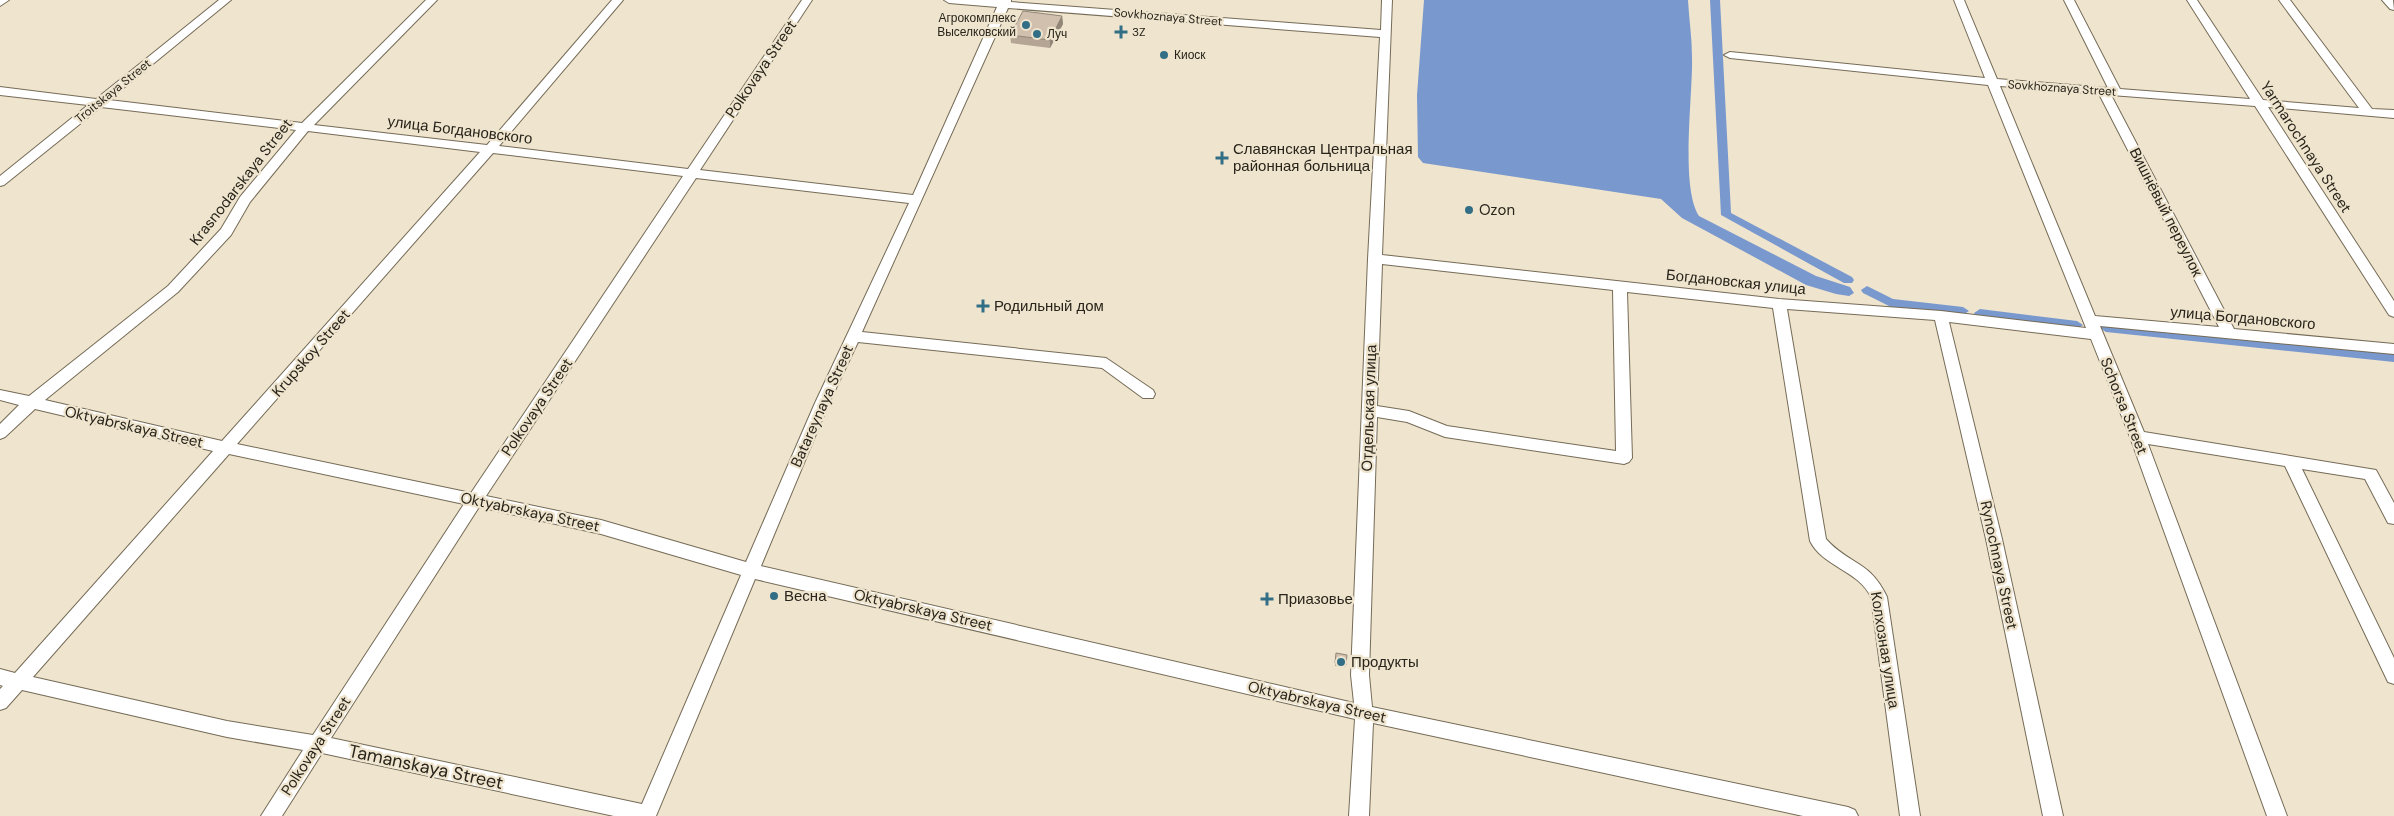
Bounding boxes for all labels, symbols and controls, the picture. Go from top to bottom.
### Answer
street label: Sovkhoznaya Street [1113,4,1223,30]
place label: Агрокомплекс Выселковский [937,10,1016,40]
street label: Polkovaya Street [721,16,801,122]
marker: Агрокомплекс Выселковский [1020,19,1032,31]
place label: 3Z [1132,24,1146,40]
marker: 3Z [1114,25,1128,39]
place label: Луч [1047,26,1067,42]
marker: Луч [1031,28,1043,40]
place label: Киоск [1174,47,1206,63]
marker: Киоск [1158,49,1170,61]
street label: Troitskaya Street [72,55,155,127]
street label: Sovkhoznaya Street [2007,76,2117,100]
street label: Yarmarochnaya Street [2256,77,2356,217]
street label: улица Богдановского [386,111,534,149]
street label: Krasnodarskaya Street [185,114,297,250]
place label: Славянская Центральная районная больница [1233,139,1413,176]
street label: Вишнёвый переулок [2125,144,2207,280]
marker: Славянская Центральная районная больница [1215,151,1229,165]
place label: Ozon [1479,200,1515,220]
marker: Ozon [1463,204,1475,216]
street label: Богдановская улица [1665,265,1808,299]
place label: Родильный дом [994,296,1104,316]
marker: Родильный дом [976,299,990,313]
street label: улица Богдановского [2170,302,2316,334]
street label: Krupskoy Street [267,305,355,401]
street label: Batareynaya Street [786,342,858,470]
street label: Отдельская улица [1357,343,1381,472]
street label: Polkovaya Street [497,354,577,460]
street label: Schorsa Street [2096,355,2153,457]
street label: Oktyabrskaya Street [63,401,205,453]
street label: Oktyabrskaya Street [459,488,601,537]
street label: Rynochnaya Street [1976,499,2022,631]
street label: Oktyabrskaya Street [852,584,994,636]
place label: Весна [784,586,827,606]
place label: Приазовье [1278,589,1353,609]
marker: Весна [768,590,780,602]
street label: Колхозная улица [1866,590,1904,710]
marker: Приазовье [1260,592,1274,606]
place label: Продукты [1351,652,1419,672]
marker: Продукты [1335,656,1347,668]
street label: Oktyabrskaya Street [1246,676,1388,728]
street label: Polkovaya Street [277,693,356,799]
street label: Tamanskaya Street [347,739,505,795]

